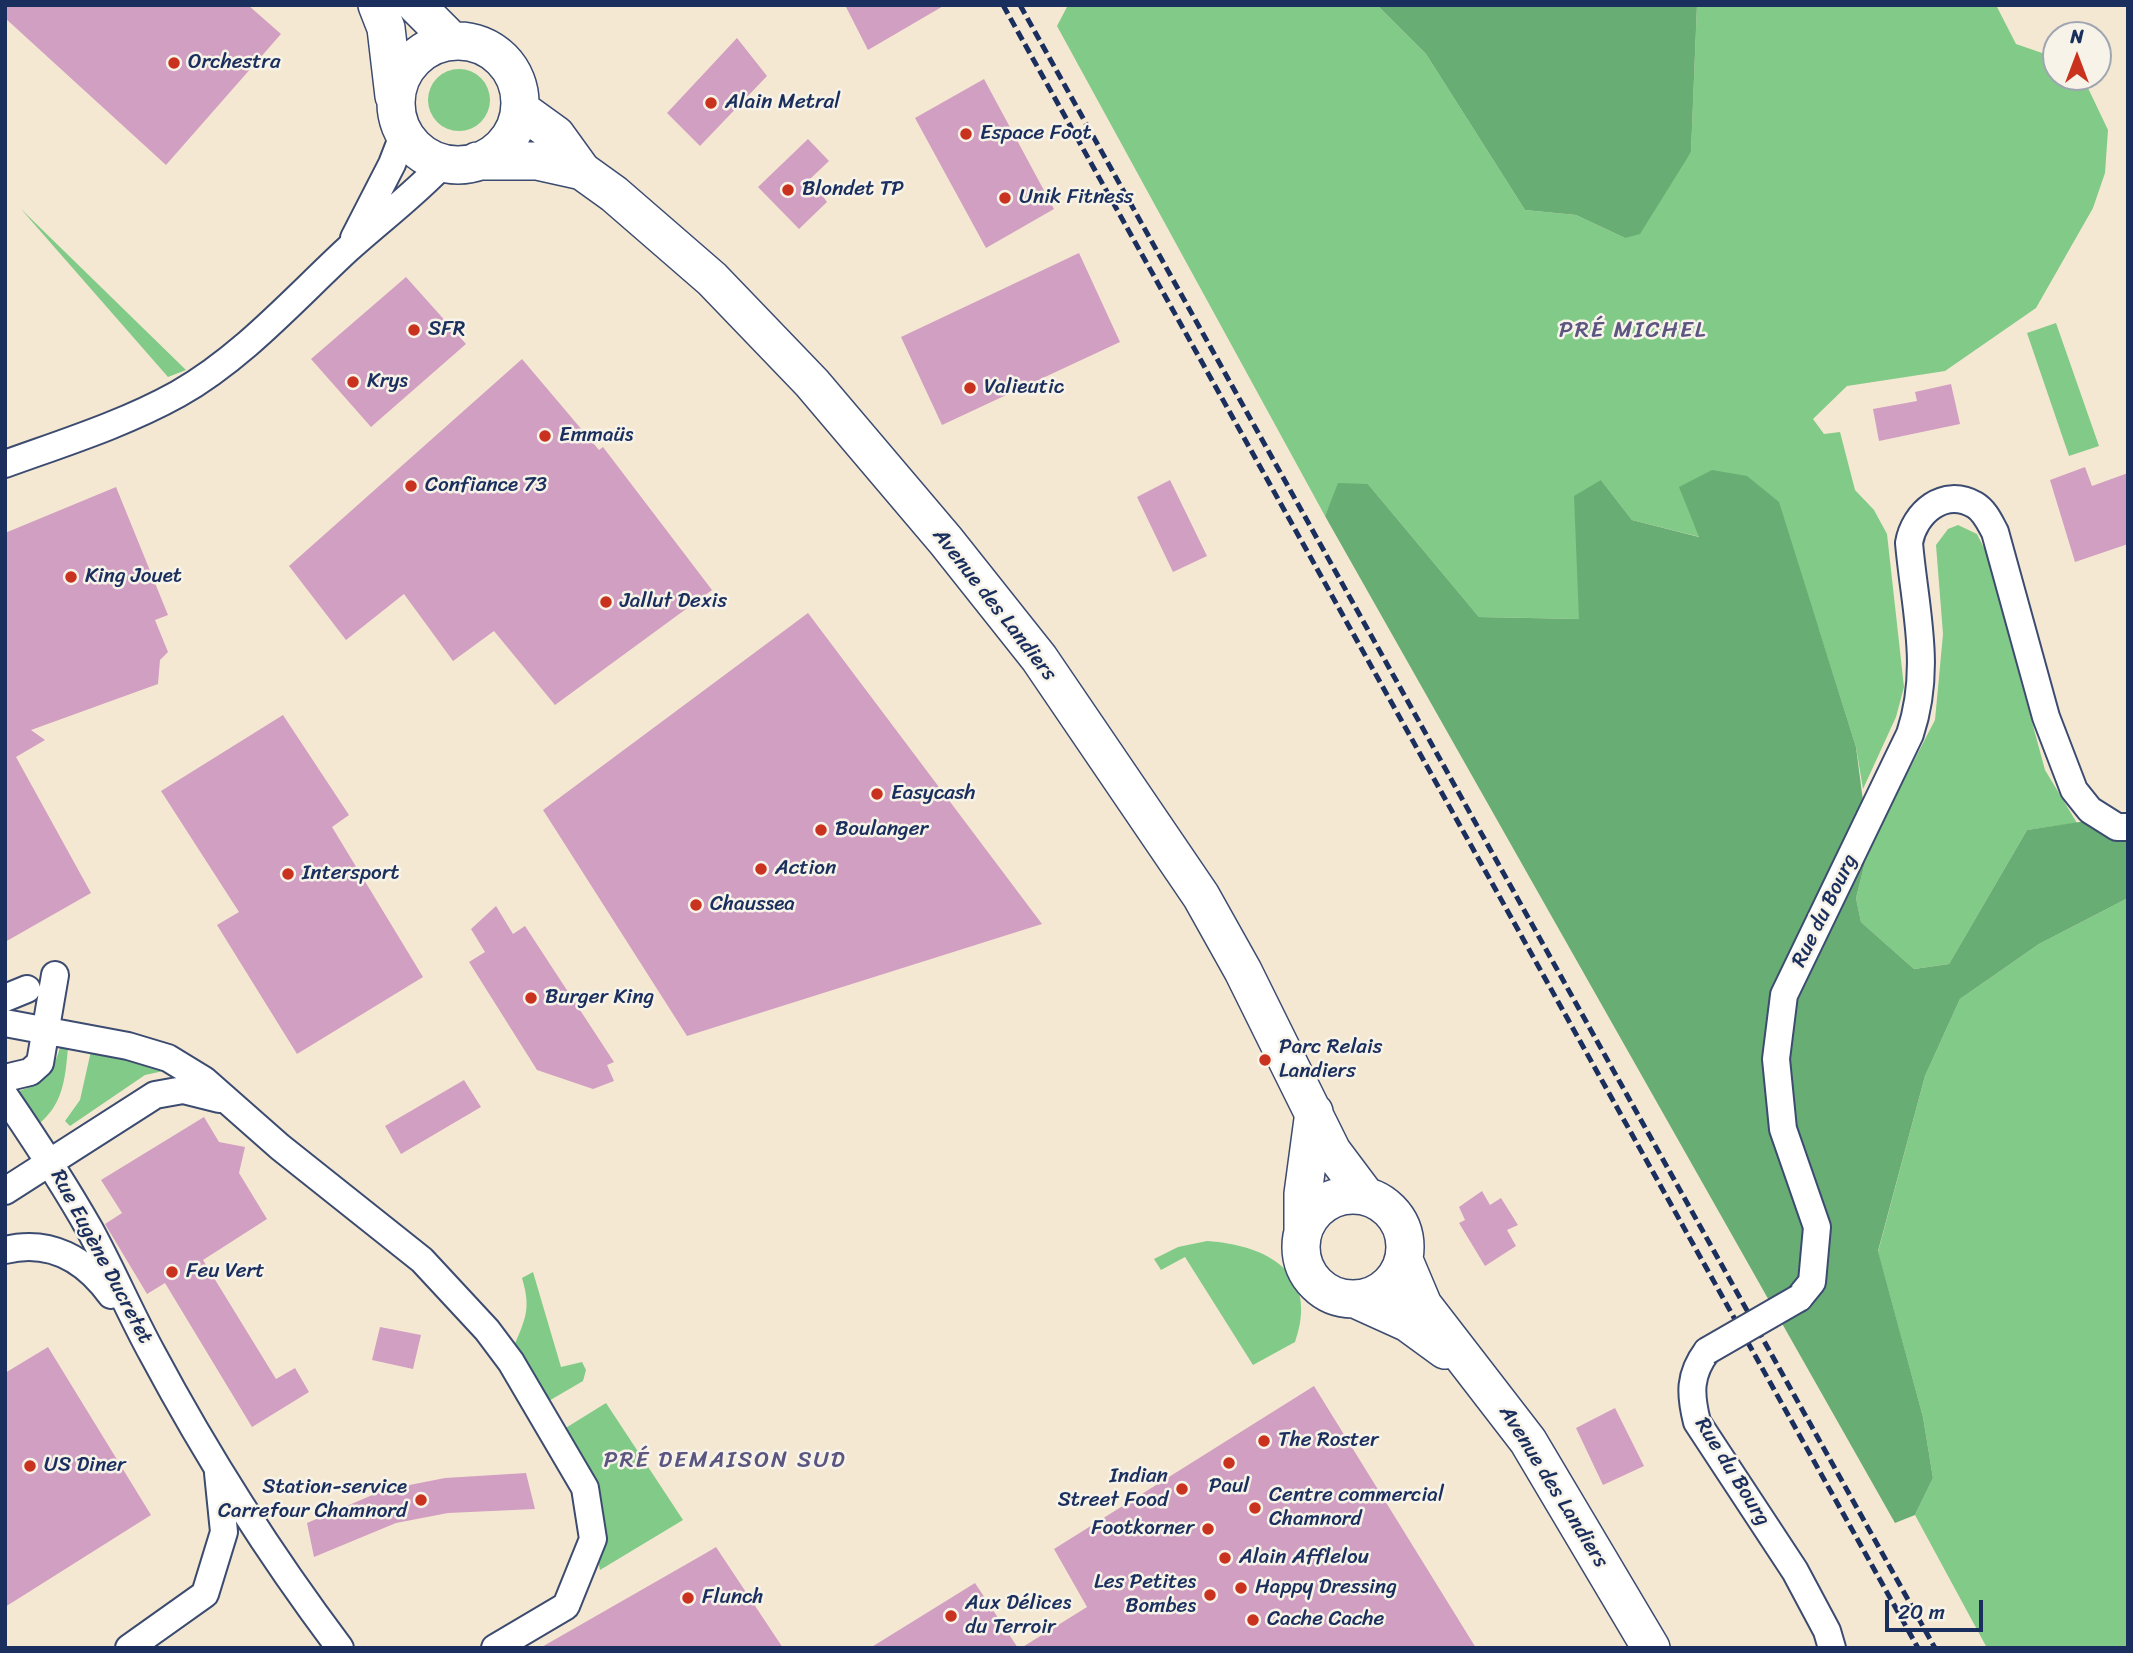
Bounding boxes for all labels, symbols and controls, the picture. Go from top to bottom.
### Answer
text: N [2070,20,2084,53]
north arrow [2042,21,2112,91]
place label: Orchestra [188,50,280,76]
marker: Orchestra [166,55,182,71]
place label: Alain Metral [725,90,840,116]
marker: Alain Metral [703,95,719,111]
place label: Espace Foot [980,121,1092,147]
marker: Espace Foot [958,126,974,142]
place label: Blondet TP [802,177,904,203]
marker: Blondet TP [780,182,796,198]
place label: Unik Fitness [1019,185,1133,211]
marker: Unik Fitness [997,190,1013,206]
place label: SFR [428,317,465,343]
district label: PRÉ MICHEL [1560,317,1706,345]
marker: SFR [406,322,422,338]
place label: Krys [367,369,408,395]
marker: Krys [345,374,361,390]
place label: Valieutic [984,375,1064,401]
marker: Valieutic [962,380,978,396]
place label: Emmaüs [559,423,633,449]
marker: Emmaüs [537,428,553,444]
place label: Confiance 73 [425,473,547,499]
marker: Confiance 73 [403,478,419,494]
street label: Avenue des Landiers [927,524,1061,686]
place label: King Jouet [85,564,182,590]
marker: King Jouet [63,569,79,585]
place label: Jallut Dexis [620,589,727,615]
marker: Jallut Dexis [598,594,614,610]
place label: Easycash [891,781,975,807]
marker: Easycash [869,786,885,802]
place label: Boulanger [835,817,928,843]
marker: Boulanger [813,822,829,838]
street label: Rue du Bourg [1787,850,1863,972]
place label: Action [775,856,836,882]
place label: Intersport [302,861,399,887]
marker: Action [753,861,769,877]
marker: Intersport [280,866,296,882]
place label: Chaussea [710,892,795,918]
marker: Chaussea [688,897,704,913]
place label: Burger King [545,985,654,1011]
marker: Burger King [523,990,539,1006]
place label: Parc Relais Landiers [1279,1035,1382,1085]
marker: Parc Relais Landiers [1257,1052,1273,1068]
street label: Rue Eugène Ducretet [44,1166,158,1348]
place label: Feu Vert [186,1259,264,1285]
marker: Feu Vert [164,1264,180,1280]
street label: Avenue des Landiers [1493,1401,1613,1573]
street label: Rue du Bourg [1689,1413,1775,1531]
place label: The Roster [1278,1428,1379,1454]
marker: The Roster [1256,1433,1272,1449]
district label: PRÉ DEMAISON SUD [607,1447,843,1475]
place label: US Diner [44,1453,126,1479]
marker: Paul [1221,1455,1237,1471]
marker: US Diner [22,1458,38,1474]
place label: Indian Street Food [1058,1464,1168,1514]
place label: Paul [1209,1474,1249,1500]
place label: Station-service Carrefour Chamnord [218,1475,407,1525]
marker: Indian Street Food [1174,1481,1190,1497]
place label: Centre commercial Chamnord [1269,1483,1444,1533]
marker: Station-service Carrefour Chamnord [413,1492,429,1508]
marker: Centre commercial Chamnord [1247,1500,1263,1516]
place label: Footkorner [1091,1516,1194,1542]
marker: Footkorner [1200,1521,1216,1537]
place label: Alain Afflelou [1239,1545,1369,1571]
marker: Alain Afflelou [1217,1550,1233,1566]
place label: Les Petites Bombes [1094,1570,1196,1620]
place label: Happy Dressing [1255,1575,1397,1601]
marker: Happy Dressing [1233,1580,1249,1596]
place label: Flunch [702,1585,763,1611]
scale bar [1888,1586,1986,1630]
marker: Les Petites Bombes [1202,1587,1218,1603]
marker: Flunch [680,1590,696,1606]
place label: Aux Délices du Terroir [965,1591,1071,1641]
text: 20 m [1898,1593,1945,1631]
place label: Cache Cache [1267,1607,1384,1633]
marker: Aux Délices du Terroir [943,1608,959,1624]
marker: Cache Cache [1245,1612,1261,1628]

